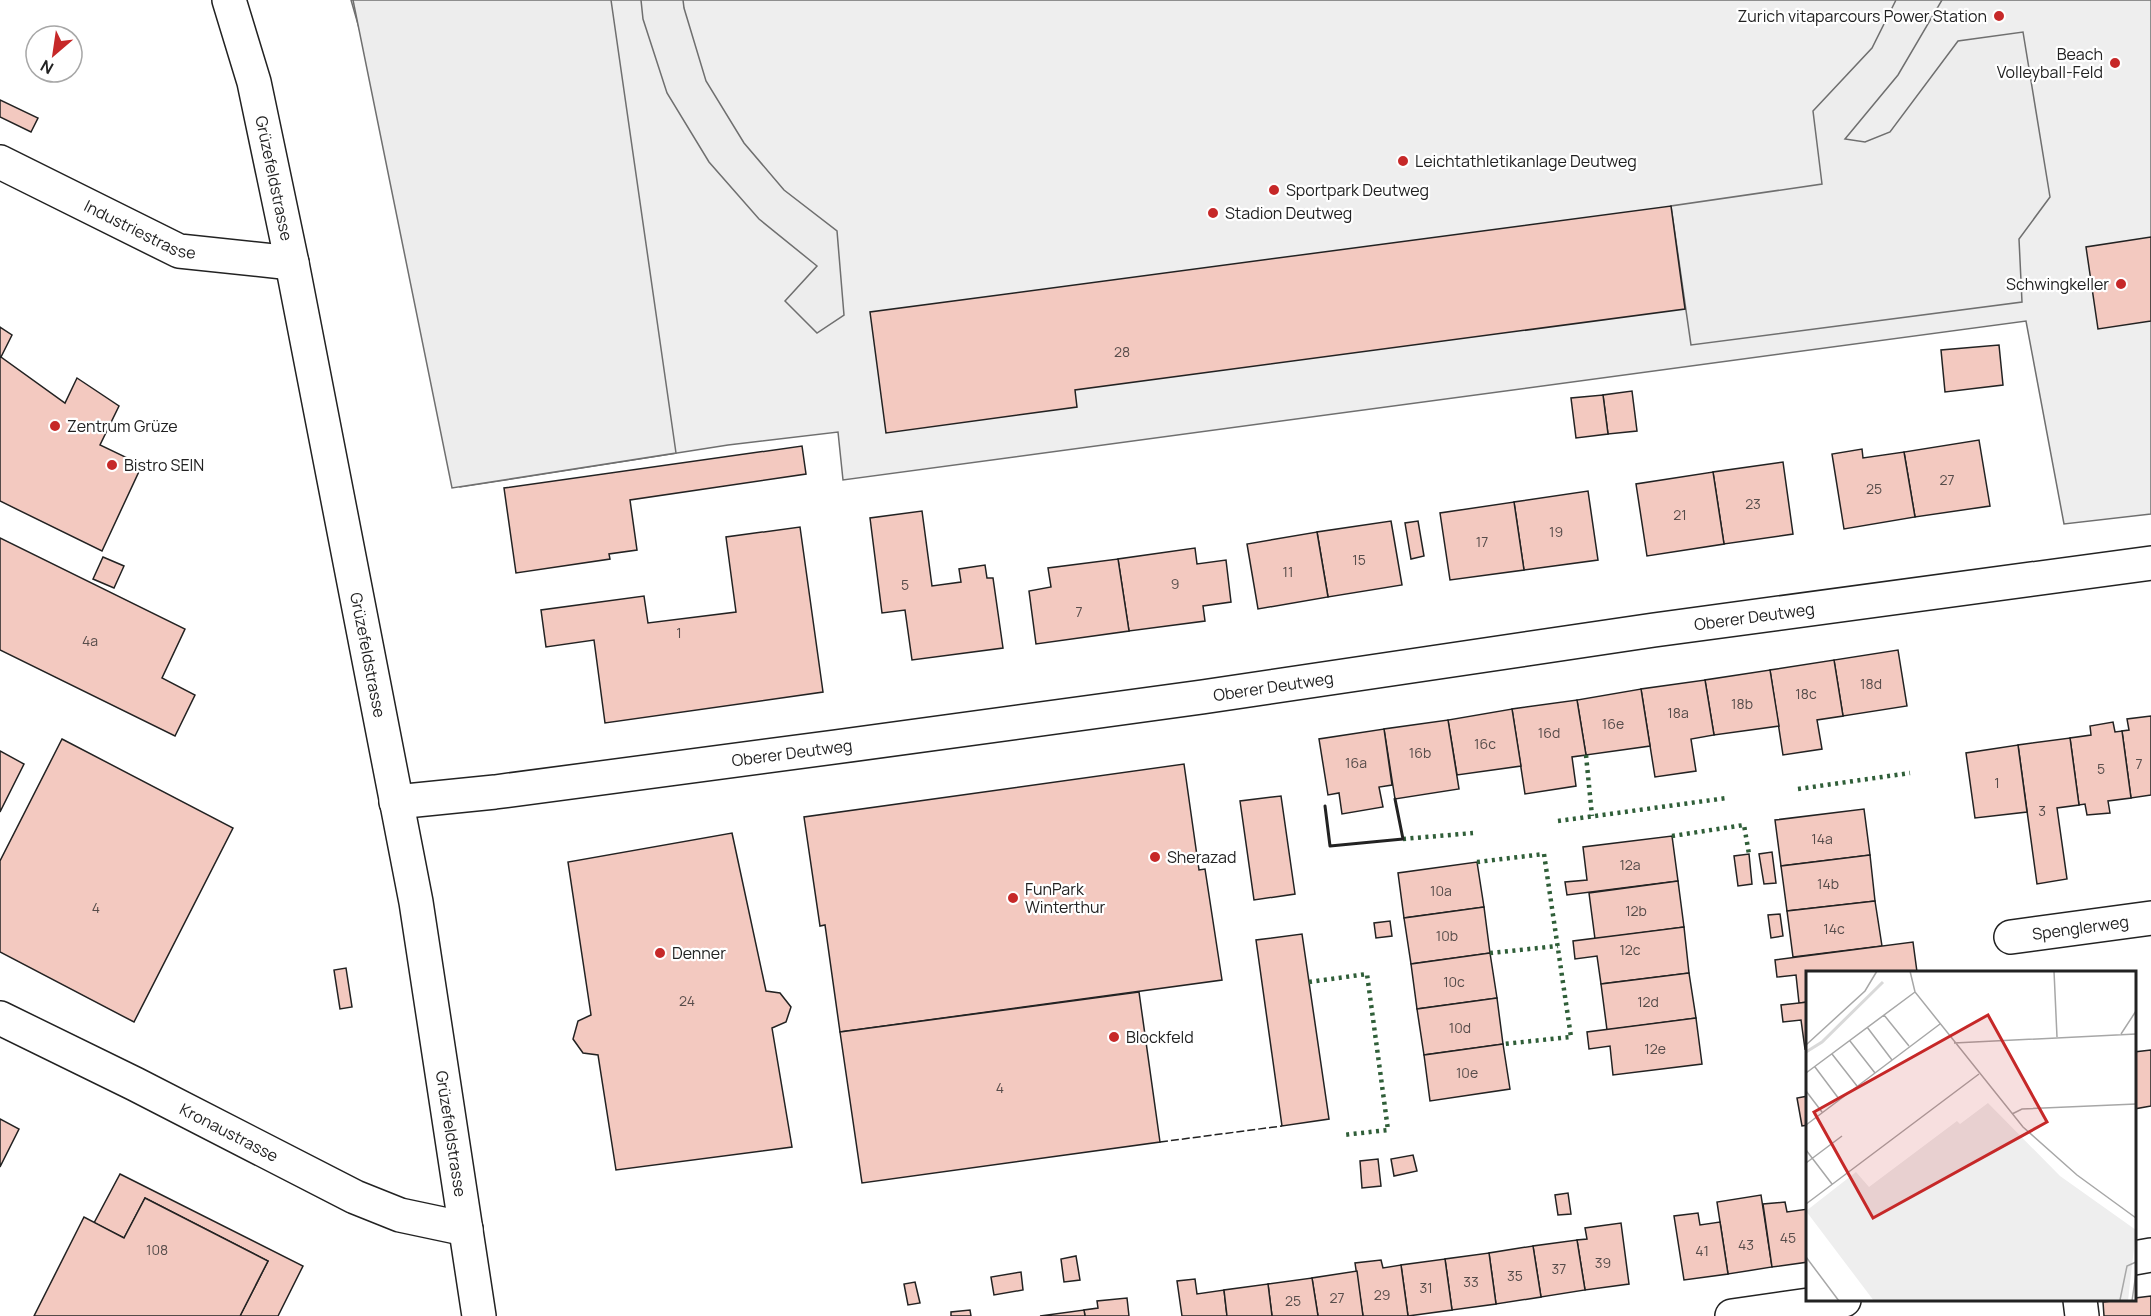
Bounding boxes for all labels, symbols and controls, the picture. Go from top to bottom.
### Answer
place label: Zurich vitaparcours Power Station [1738,5,1987,27]
marker: Zurich vitaparcours Power Station [1992,9,2006,23]
north arrow [24,24,84,84]
place label: Beach Volleyball-Feld [1997,43,2103,83]
text: N [36,55,57,80]
marker: Beach Volleyball-Feld [2108,56,2122,70]
street label: Grüzefeldstrasse [250,114,298,243]
place label: Leichtathletikanlage Deutweg [1415,150,1637,172]
marker: Leichtathletikanlage Deutweg [1396,154,1410,168]
place label: Sportpark Deutweg [1286,179,1429,201]
marker: Sportpark Deutweg [1267,183,1281,197]
street label: Industriestrasse [80,195,197,264]
place label: Stadion Deutweg [1225,202,1352,224]
marker: Stadion Deutweg [1206,206,1220,220]
place label: Schwingkeller [2006,273,2109,295]
marker: Schwingkeller [2114,277,2128,291]
house number: 28 [1114,342,1130,361]
place label: Zentrum Grüze [67,415,178,437]
marker: Zentrum Grüze [48,419,62,433]
place label: Bistro SEIN [124,454,204,476]
marker: Bistro SEIN [105,458,119,472]
house number: 27 [1939,470,1955,489]
house number: 25 [1866,479,1882,498]
house number: 23 [1745,494,1761,513]
house number: 21 [1673,505,1687,524]
house number: 19 [1549,522,1563,541]
house number: 17 [1476,532,1488,551]
house number: 15 [1352,550,1366,569]
house number: 11 [1283,562,1293,581]
house number: 9 [1171,574,1179,593]
house number: 5 [901,575,909,594]
street label: Grüzefeldstrasse [345,591,391,719]
street label: Oberer Deutweg [1693,597,1816,635]
house number: 7 [1075,602,1083,621]
house number: 1 [676,623,682,642]
house number: 4a [82,631,98,650]
street label: Oberer Deutweg [1212,667,1335,706]
house number: 18d [1860,674,1882,693]
house number: 18c [1795,684,1817,703]
house number: 18b [1731,694,1753,713]
house number: 18a [1667,703,1689,722]
house number: 16e [1602,714,1624,733]
house number: 16d [1538,723,1560,742]
street label: Oberer Deutweg [730,734,853,772]
house number: 16c [1474,734,1496,753]
house number: 16b [1409,743,1431,762]
house number: 16a [1345,753,1367,772]
house number: 7 [2135,754,2143,773]
house number: 5 [2097,759,2105,778]
house number: 1 [1994,773,2000,792]
house number: 3 [2038,801,2046,820]
house number: 14a [1811,829,1833,848]
place label: Sherazad [1167,846,1236,868]
marker: Sherazad [1148,850,1162,864]
house number: 12a [1619,855,1641,874]
house number: 14b [1817,874,1839,893]
place label: FunPark Winterthur [1025,878,1106,918]
house number: 10a [1430,881,1452,900]
marker: FunPark Winterthur [1006,891,1020,905]
house number: 4 [92,898,100,917]
house number: 12b [1625,901,1647,920]
street label: Spenglerweg [2031,910,2130,945]
house number: 14c [1823,919,1845,938]
house number: 10b [1436,926,1458,945]
house number: 12c [1619,940,1641,959]
place label: Denner [672,942,726,964]
marker: Denner [653,946,667,960]
inset map [1806,971,2136,1301]
house number: 10c [1443,972,1465,991]
house number: 24 [679,991,695,1010]
house number: 12d [1637,992,1659,1011]
house number: 10d [1449,1018,1471,1037]
place label: Blockfeld [1126,1026,1194,1048]
marker: Blockfeld [1107,1030,1121,1044]
house number: 12e [1644,1039,1666,1058]
house number: 10e [1456,1063,1478,1082]
street label: Grüzefeldstrasse [431,1069,472,1198]
house number: 4 [996,1078,1004,1097]
street label: Kronaustrasse [176,1098,282,1167]
house number: 45 [1780,1228,1796,1247]
house number: 43 [1738,1235,1754,1254]
house number: 108 [146,1240,168,1259]
house number: 41 [1695,1241,1709,1260]
house number: 39 [1595,1253,1611,1272]
house number: 37 [1552,1259,1566,1278]
house number: 35 [1507,1266,1523,1285]
house number: 33 [1463,1272,1479,1291]
house number: 31 [1419,1278,1433,1297]
house number: 29 [1374,1285,1390,1304]
house number: 27 [1329,1288,1345,1307]
house number: 25 [1285,1291,1301,1310]

